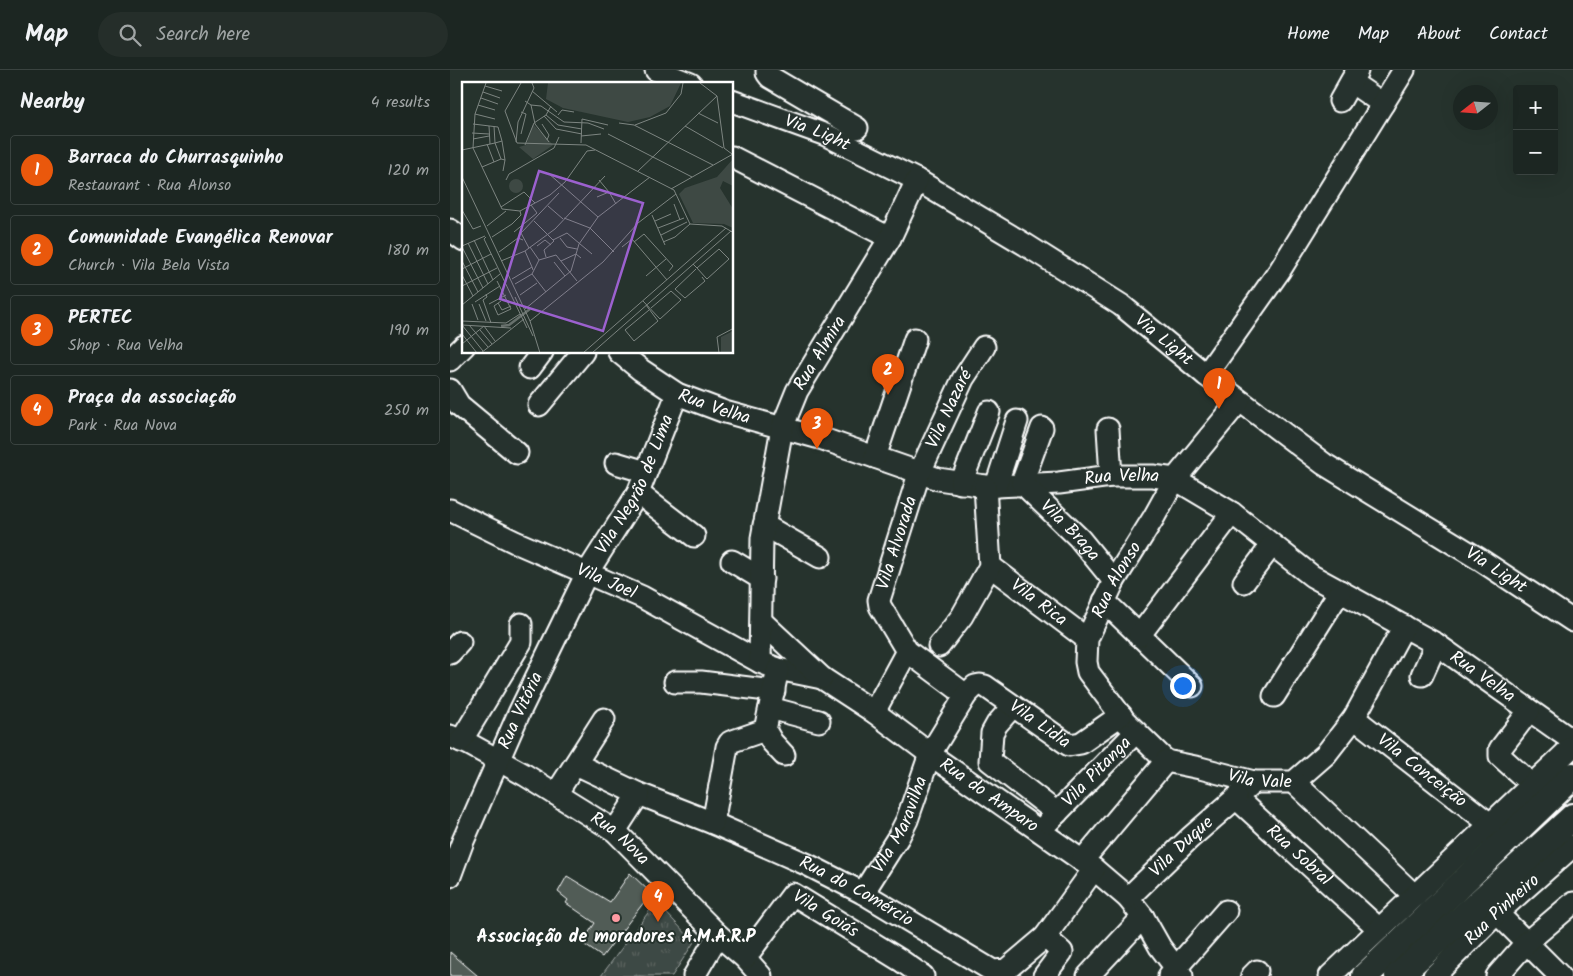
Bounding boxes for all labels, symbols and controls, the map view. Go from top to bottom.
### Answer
search box [98,12,448,57]
text: Map [25,15,68,54]
text: Search here [156,20,250,50]
text: Home [1287,20,1330,49]
text: Map [1358,20,1389,49]
text: About [1417,20,1461,49]
text: Contact [1489,20,1548,49]
icon: search [116,21,144,49]
inset map [462,82,734,354]
north arrow [1453,85,1498,130]
map controls [1513,85,1558,175]
button: + [1513,85,1558,130]
text: Nearby [20,86,85,119]
text: 4 results [371,90,430,115]
street label: Via Light [780,107,856,160]
button: − [1513,130,1558,175]
text: Barraca do Churrasquinho [68,143,283,173]
text: 1 [35,158,39,183]
text: 120 m [388,158,429,183]
text: Restaurant · Rua Alonso [68,173,231,198]
text: Comunidade Evangélica Renovar [68,223,333,253]
text: 2 [32,238,42,263]
text: 180 m [387,238,429,263]
text: Church · Vila Bela Vista [68,253,230,278]
text: PERTEC [68,303,133,333]
street label: Via Light [1128,307,1200,374]
street label: Rua Almira [786,310,854,396]
text: 3 [33,318,41,343]
text: 190 m [389,318,429,343]
text: Shop · Rua Velha [68,333,183,358]
pin: 2 [872,354,904,395]
street label: Vila Nazaré [918,362,981,454]
pin: 1 [1203,368,1235,409]
street label: Rua Velha [674,381,754,433]
text: Praça da associação [68,383,237,413]
text: 4 [33,398,41,423]
text: 250 m [384,398,429,423]
pin: 3 [801,408,833,449]
street label: Vila Negrão de Lima [588,410,682,560]
text: Park · Rua Nova [68,413,177,438]
street label: Rua Velha [1082,461,1161,494]
street label: Vila Alvorada [869,492,926,594]
street label: Vila Braga [1033,493,1107,568]
street label: Rua Alonso [1084,536,1150,623]
street label: Via Light [1460,539,1534,602]
street label: Vila Joel [572,556,642,608]
street label: Vila Rica [1004,571,1074,634]
street label: Rua Velha [1443,643,1521,710]
street label: Rua Vitória [490,667,551,754]
your location [1170,673,1196,699]
street label: Vila Lidia [1003,692,1077,756]
street label: Vila Conceição [1370,726,1473,815]
street label: Vila Pitanga [1055,730,1139,814]
street label: Rua do Amparo [933,751,1045,841]
street label: Vila Vale [1224,761,1292,797]
street label: Vila Maravilha [864,772,936,879]
street label: Rua Nova [584,804,656,872]
street label: Vila Duque [1142,809,1220,885]
street label: Rua Sobral [1259,817,1339,894]
street label: Rua do Comércio [794,848,919,935]
street label: Rua Pinheiro [1457,867,1547,953]
pin: 4 [642,881,674,922]
street label: Vila Goiás [786,882,865,946]
marker: Associação de moradores A.M.A.R.P [610,912,622,924]
place label: Associação de moradores A.M.A.R.P [476,923,757,952]

